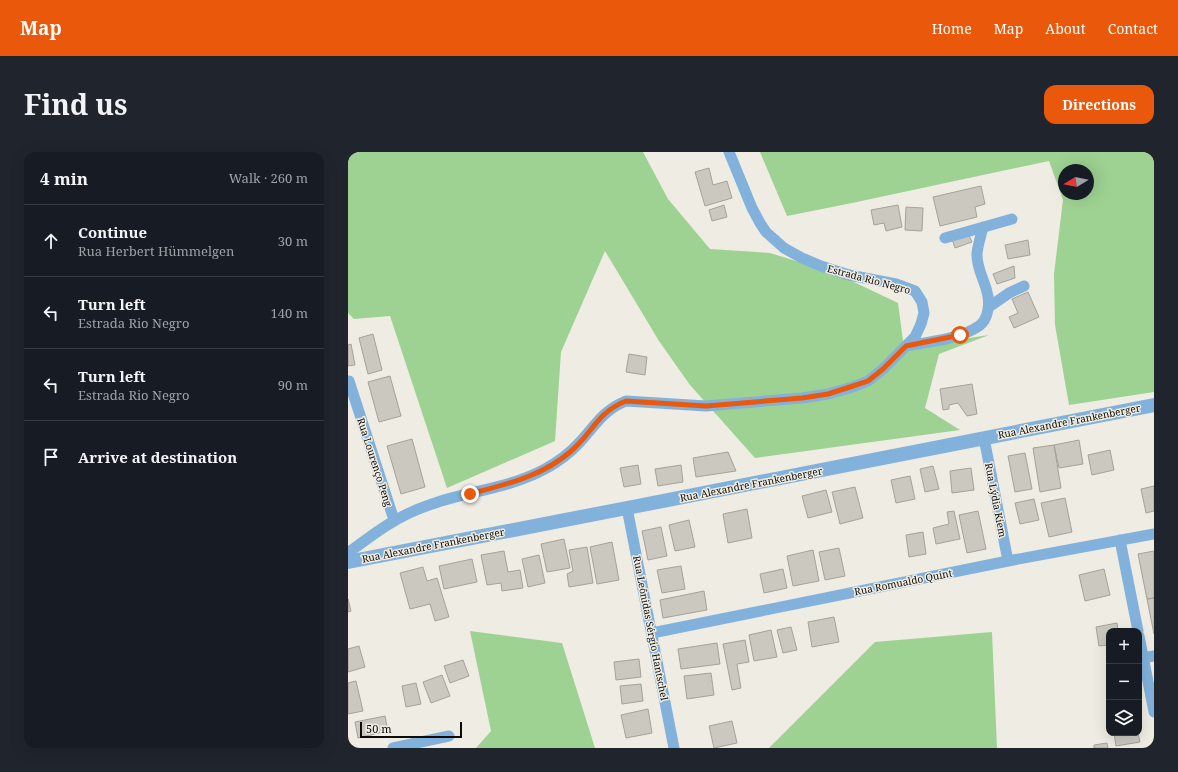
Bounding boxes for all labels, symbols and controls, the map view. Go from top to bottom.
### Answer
text: Map [20,15,62,41]
text: Home [932,19,972,38]
text: Map [994,19,1023,38]
text: About [1045,19,1086,38]
text: Contact [1108,19,1158,38]
text: Find us [24,85,128,123]
button: Directions [1044,85,1154,124]
north arrow [1058,164,1094,200]
text: 4 min [40,167,88,190]
text: Walk · 260 m [229,169,308,187]
text: Continue [78,222,147,242]
icon: ahead [40,230,62,252]
text: 30 m [278,232,308,250]
text: Rua Herbert Hümmelgen [78,242,234,260]
street label: Estrada Rio Negro [826,261,912,297]
text: Turn left [78,294,146,314]
icon: left [40,302,62,324]
text: 140 m [271,304,308,322]
text: Estrada Rio Negro [78,314,189,332]
route start [951,326,969,344]
text: Turn left [78,366,146,386]
icon: left [40,374,62,396]
text: 90 m [278,376,308,394]
text: Estrada Rio Negro [78,386,189,404]
street label: Rua Alexandre Frankenberger [997,400,1142,442]
street label: Rua Lourenço Peng [354,416,396,509]
icon: arrive [40,446,62,468]
text: Arrive at destination [78,447,237,467]
street label: Rua Lýdia Kiem [982,462,1010,539]
street label: Rua Alexandre Frankenberger [679,463,824,505]
route end [461,485,479,503]
street label: Rua Alexandre Frankenberger [361,524,506,566]
street label: Rua Leônidas Sérgio Hantschel [630,554,672,702]
street label: Rua Romualdo Quint [853,566,954,598]
map controls [1106,628,1142,736]
button: + [1106,628,1142,664]
button: − [1106,664,1142,700]
button: layers [1106,700,1142,736]
scale bar [360,720,462,739]
text: 50 m [366,721,392,736]

